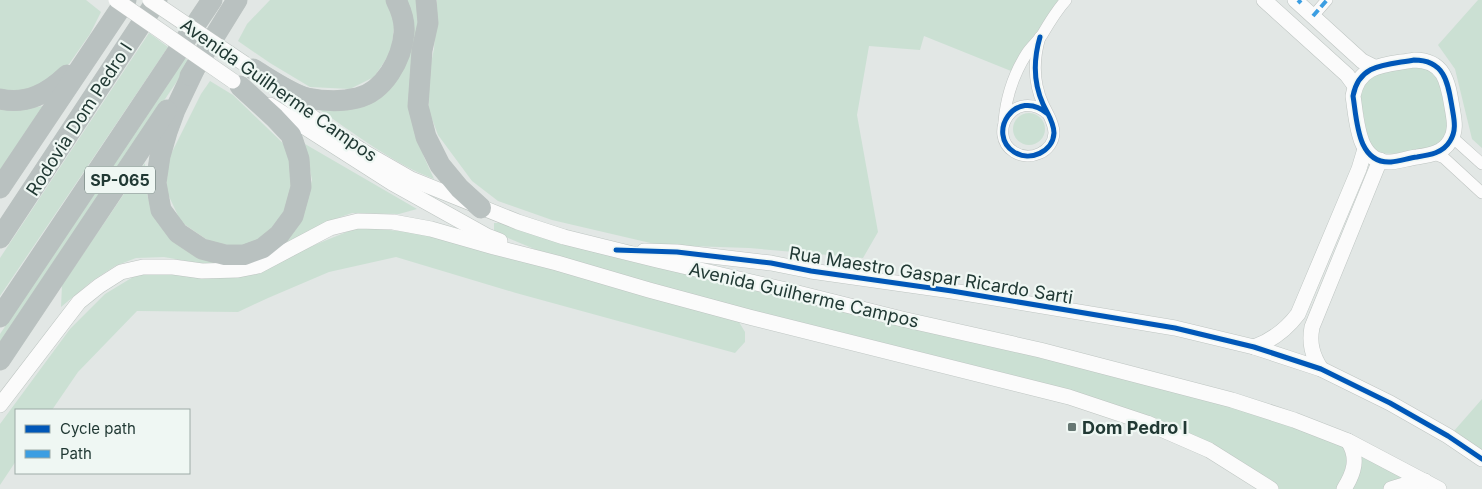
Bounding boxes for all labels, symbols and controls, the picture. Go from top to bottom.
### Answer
street label: Avenida Guilherme Campos [177,14,381,166]
street label: Rodovia Dom Pedro I [22,39,136,199]
road number: SP-065 [85,166,155,194]
street label: Rua Maestro Gaspar Ricardo Sarti [788,242,1074,308]
street label: Avenida Guilherme Campos [687,258,921,332]
legend [15,409,190,474]
place label: Dom Pedro I [1082,417,1188,438]
text: Cycle path [60,419,136,438]
marker: Dom Pedro I [1066,421,1078,433]
text: Path [60,444,92,463]

